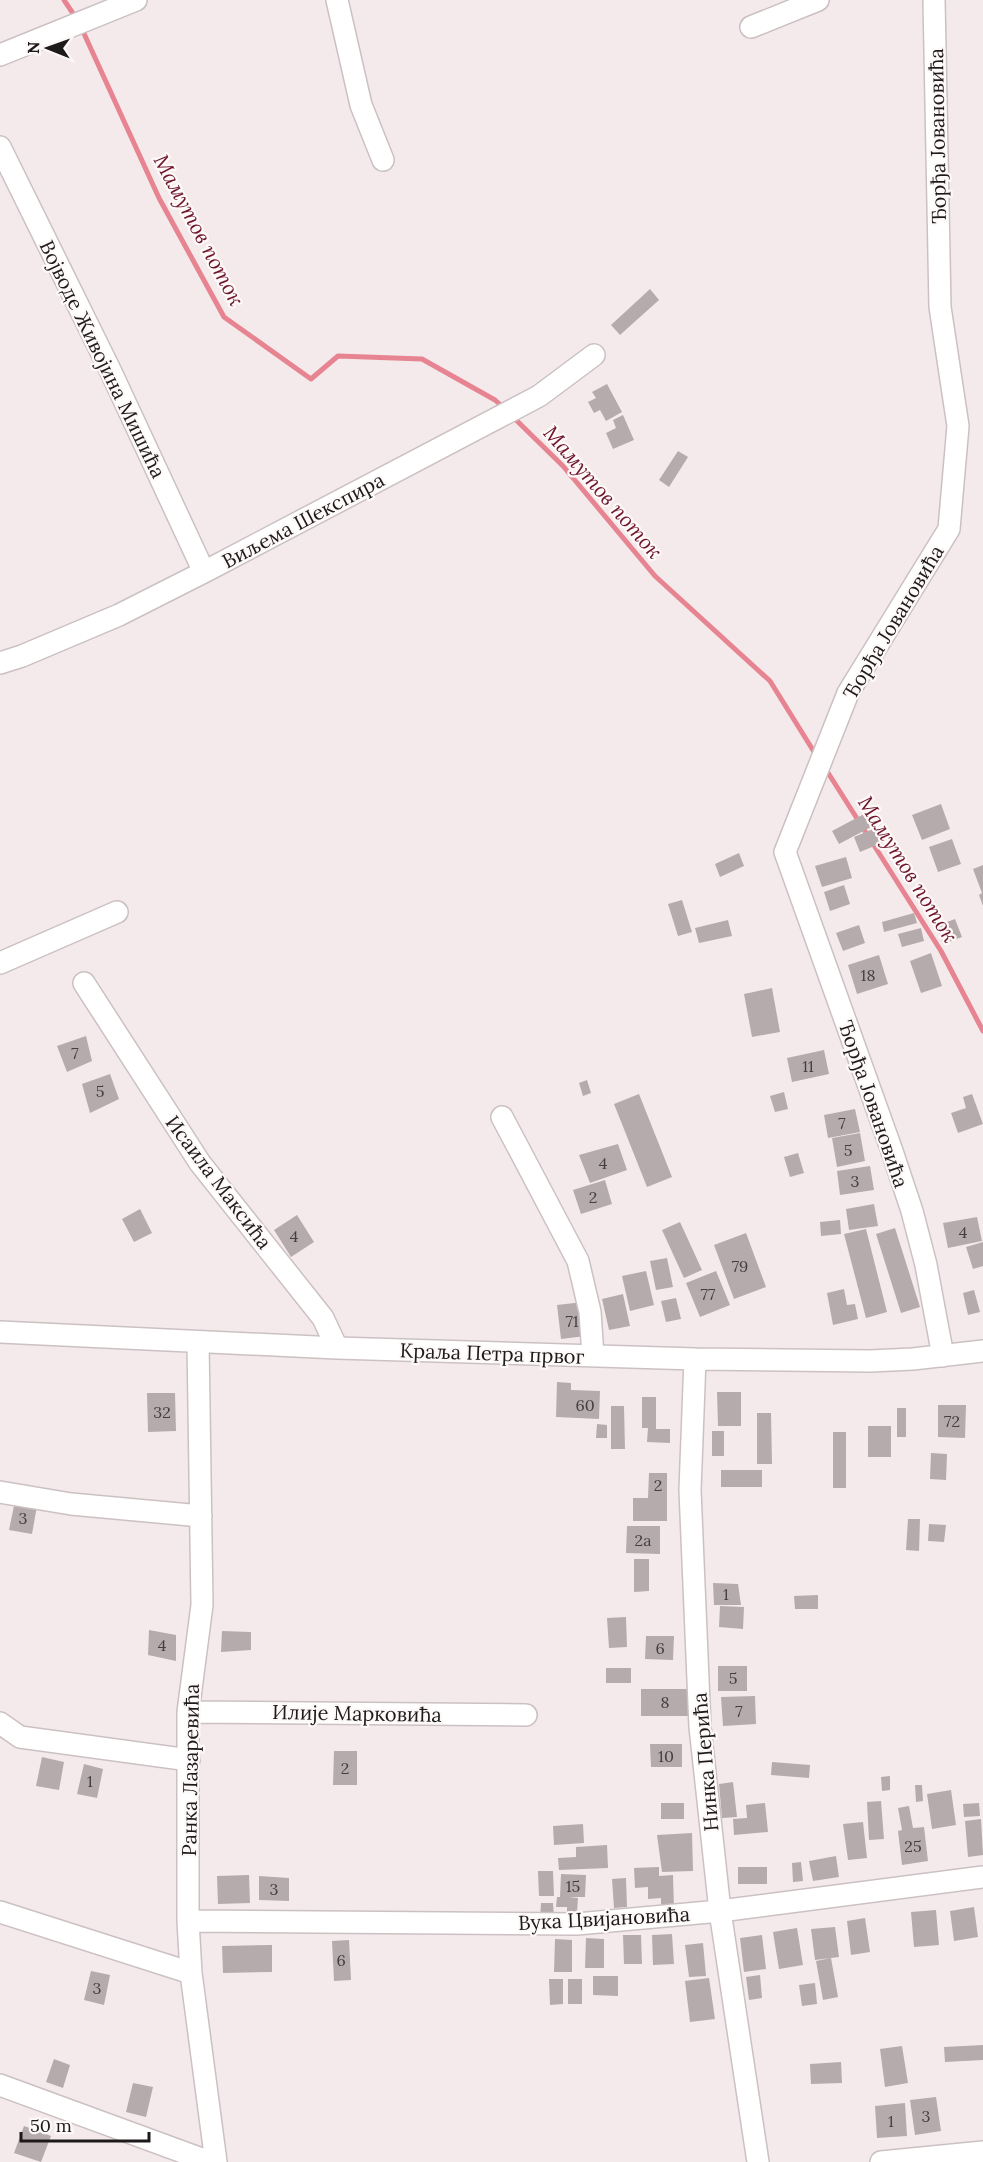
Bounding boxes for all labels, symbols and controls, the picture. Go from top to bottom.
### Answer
north arrow [18,18,78,78]
text: N [23,41,43,54]
street label: Ђорђа Јовановића [923,48,951,224]
water label: Мамутов поток [148,150,250,310]
street label: Војводе Живојина Мишића [34,236,172,482]
water label: Мамутов поток [538,420,668,564]
street label: Виљема Шекспира [218,467,388,573]
street label: Ђорђа Јовановића [837,540,949,704]
water label: Мамутов поток [852,791,964,947]
house number: 18 [861,965,875,985]
street label: Ђорђа Јовановића [834,1017,914,1191]
house number: 7 [71,1043,79,1063]
house number: 11 [802,1056,814,1076]
house number: 5 [96,1081,104,1101]
street label: Исаила Максића [161,1110,277,1254]
house number: 7 [838,1113,846,1133]
house number: 5 [844,1140,852,1160]
house number: 4 [599,1153,608,1173]
house number: 3 [851,1171,860,1191]
house number: 2 [589,1187,597,1207]
house number: 4 [959,1222,968,1242]
house number: 4 [290,1226,299,1246]
house number: 79 [732,1256,748,1276]
house number: 77 [701,1284,716,1304]
house number: 71 [565,1311,579,1331]
street label: Краља Петра првог [399,1337,585,1369]
house number: 60 [575,1395,595,1415]
house number: 32 [153,1402,171,1422]
house number: 72 [944,1411,960,1431]
house number: 2 [654,1475,662,1495]
house number: 3 [19,1508,28,1528]
house number: 2a [635,1530,651,1550]
house number: 1 [723,1584,729,1604]
house number: 4 [158,1635,167,1655]
house number: 6 [655,1638,665,1658]
house number: 5 [729,1668,737,1688]
street label: Ранка Лазаревића [176,1683,204,1857]
house number: 8 [661,1692,670,1712]
street label: Нинка Перића [686,1692,724,1832]
street label: Илије Марковића [272,1699,442,1727]
house number: 7 [735,1701,743,1721]
house number: 10 [658,1746,674,1766]
house number: 2 [341,1758,349,1778]
house number: 1 [87,1771,93,1791]
house number: 25 [904,1836,922,1856]
house number: 15 [566,1876,580,1896]
house number: 3 [270,1879,279,1899]
street label: Вука Цвијановића [517,1901,691,1935]
house number: 6 [336,1950,346,1970]
house number: 3 [93,1978,102,1998]
scale bar [21,2105,148,2143]
house number: 3 [922,2106,931,2126]
house number: 1 [888,2111,894,2131]
text: 50 m [30,2114,72,2137]

